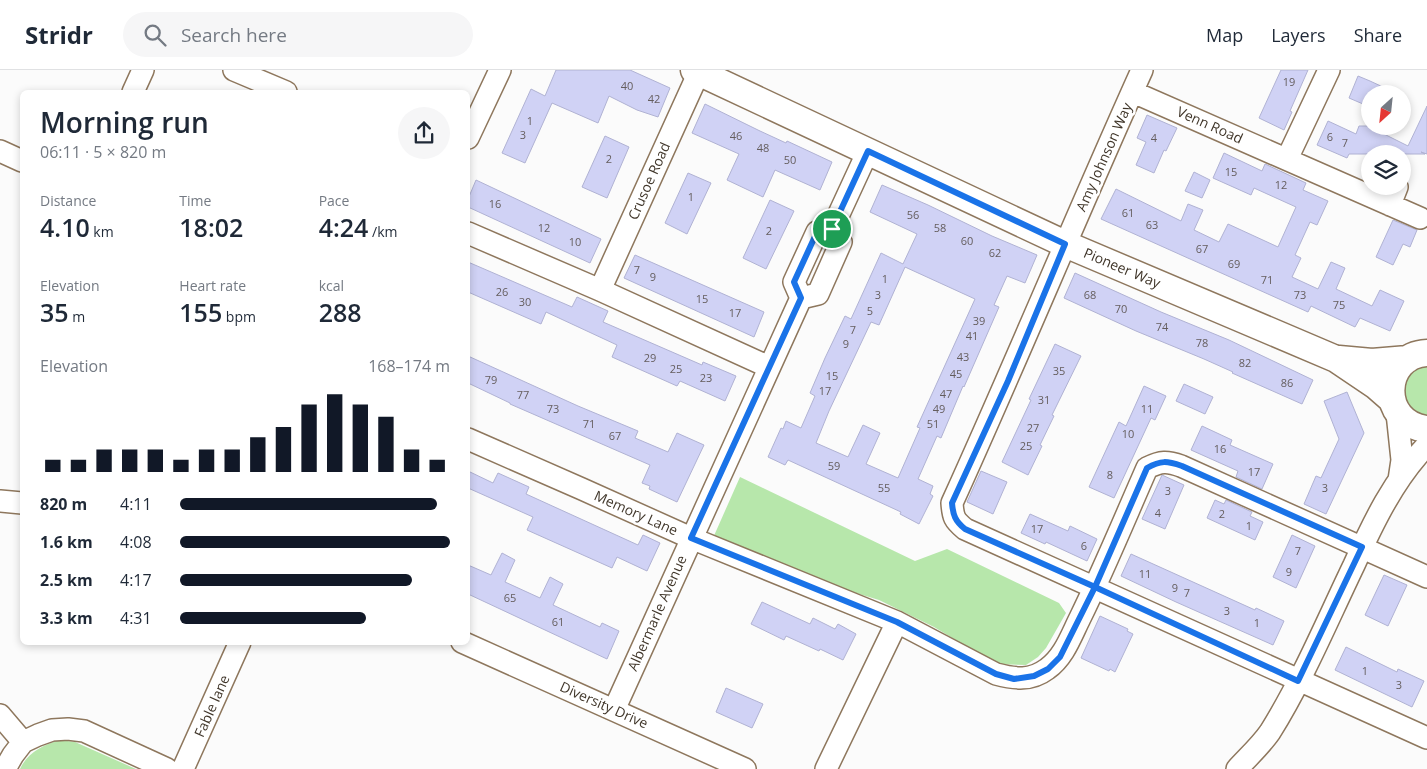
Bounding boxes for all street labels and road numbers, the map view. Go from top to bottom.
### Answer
street label: Amy Johnson Way [1071,99,1136,214]
street label: Venn Road [1174,102,1246,148]
street label: Crusoe Road [623,139,674,223]
street label: Pioneer Way [1081,243,1164,293]
street label: Memory Lane [591,486,681,540]
street label: Albermarle Avenue [622,552,691,674]
street label: Fable lane [189,671,234,740]
street label: Diversity Drive [557,677,651,732]

